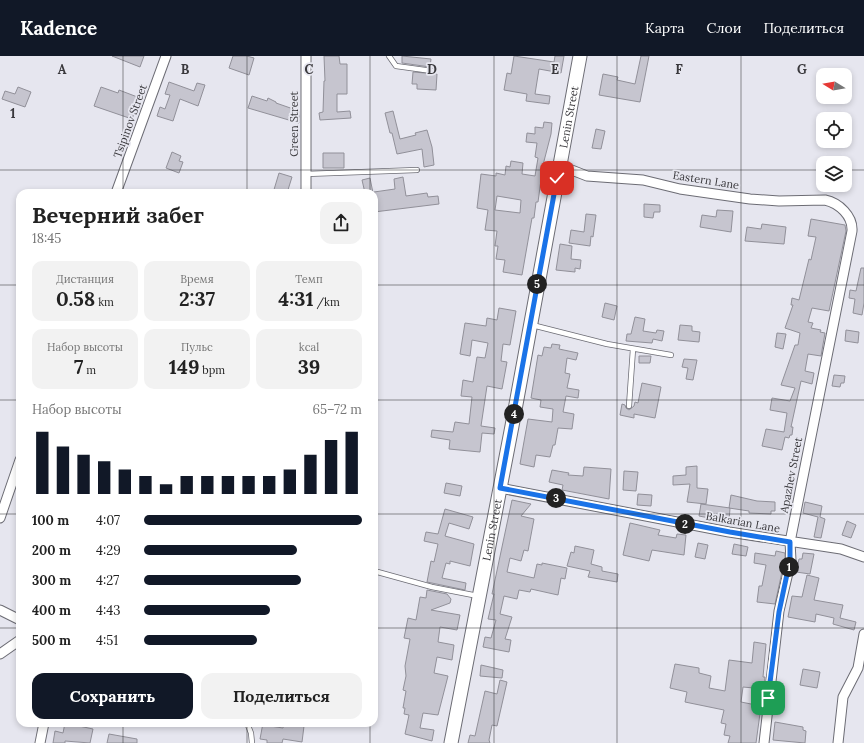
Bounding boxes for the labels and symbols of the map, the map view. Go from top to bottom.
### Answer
text: A [58,61,67,78]
text: B [181,61,190,78]
text: C [305,61,314,78]
text: D [427,61,437,78]
text: E [551,61,559,78]
text: F [675,61,683,78]
text: G [797,61,807,78]
north arrow [816,68,852,104]
street label: Tsipinov Street [110,82,150,160]
street label: Lenin Street [556,84,581,149]
street label: Green Street [287,90,301,157]
text: 1 [10,105,16,122]
pin [540,161,574,195]
street label: Eastern Lane [672,168,740,192]
pin: 5 [527,274,547,294]
pin: 4 [504,404,524,424]
street label: Apazhev Street [777,435,805,515]
pin: 3 [546,488,566,508]
street label: Lenin Street [479,497,505,562]
street label: Balkarian Lane [705,509,781,535]
pin: 2 [675,514,695,534]
pin: 1 [779,557,799,577]
pin [751,681,785,715]

